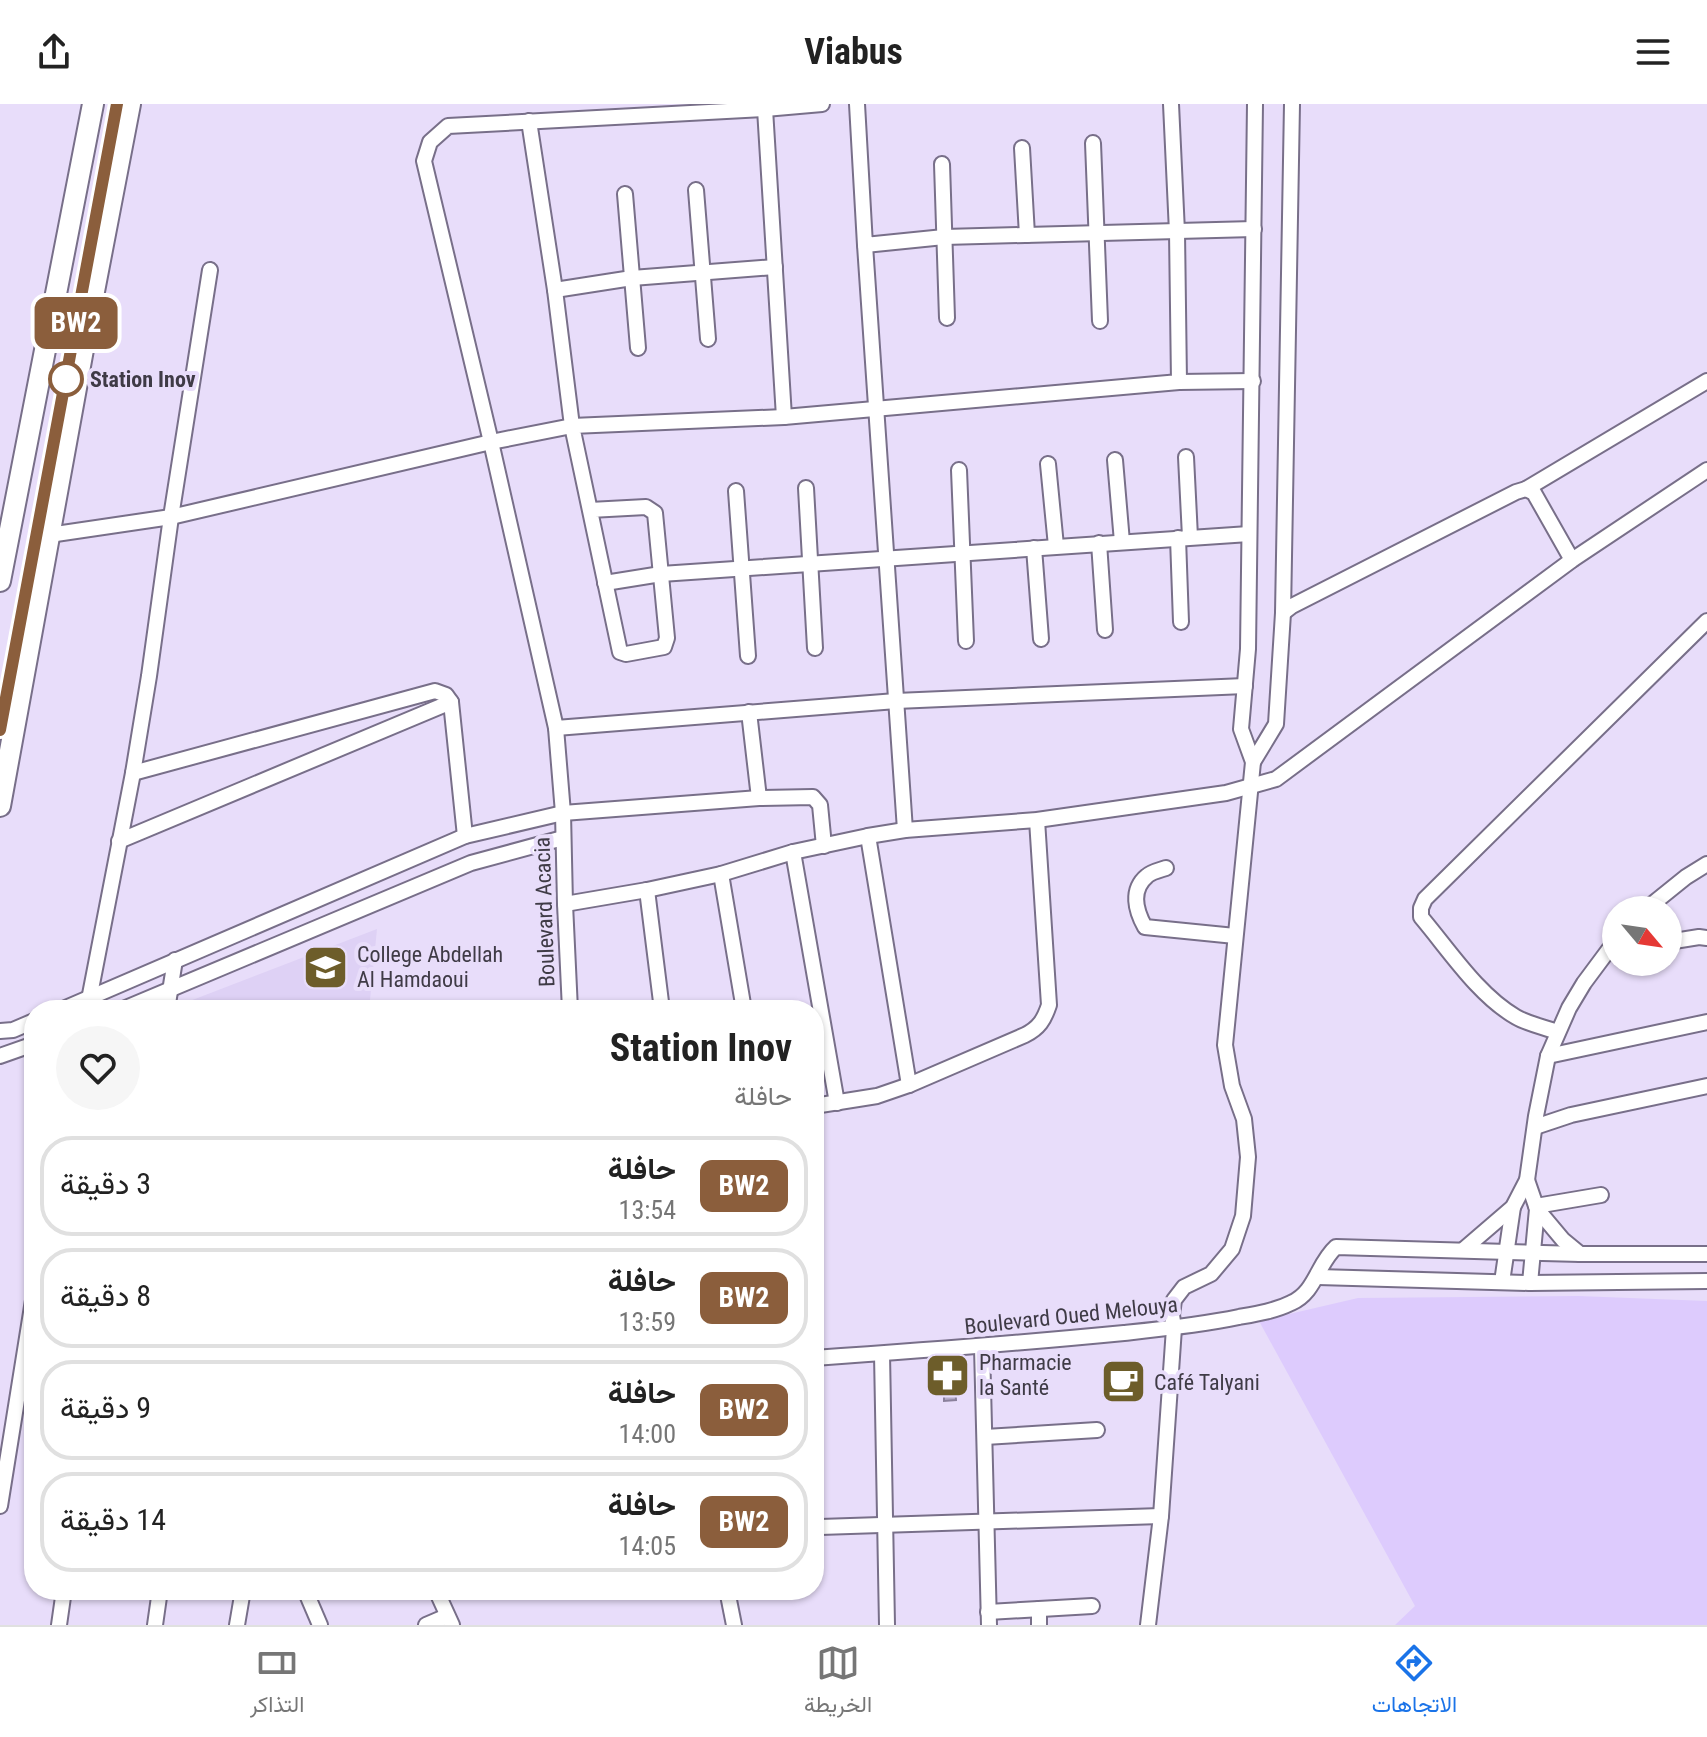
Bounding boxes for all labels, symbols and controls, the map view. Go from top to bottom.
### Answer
icon: share [32,30,76,74]
icon: menu [1631,30,1675,74]
text: Viabus [804,31,903,73]
line badge: BW2 [30,297,122,349]
text: BW2 [51,306,101,339]
marker: Station Inov [49,362,83,396]
place label: Station Inov [90,367,196,392]
street label: Boulevard Acacia [529,836,560,988]
north arrow [1602,896,1682,976]
map controls [1602,896,1682,976]
place label: College Abdellah Al Hamdaoui [357,942,503,992]
school or university icon: College Abdellah Al Hamdaoui [302,943,350,991]
button: heart [56,1026,140,1110]
text: Station Inov [610,1026,792,1070]
text: حافلة [734,1081,792,1111]
text: حافلة [608,1151,676,1186]
text: 3 دقيقة [60,1166,151,1201]
text: BW2 [719,1169,769,1202]
text: 13:54 [619,1195,676,1225]
text: حافلة [608,1263,676,1298]
text: 8 دقيقة [60,1278,151,1313]
text: BW2 [719,1281,769,1314]
street label: Boulevard Oued Melouya [963,1292,1179,1339]
text: 13:59 [619,1307,676,1337]
place label: Pharmacie la Santé [979,1350,1072,1400]
pharmacy icon: Pharmacie la Santé [924,1351,972,1399]
cafe icon: Café Talyani [1099,1358,1147,1406]
place label: Café Talyani [1154,1370,1260,1395]
text: حافلة [608,1375,676,1410]
text: 9 دقيقة [60,1390,151,1425]
text: BW2 [719,1393,769,1426]
text: 14:00 [619,1419,676,1449]
text: حافلة [608,1487,676,1522]
text: 14 دقيقة [60,1502,166,1537]
text: BW2 [719,1505,769,1538]
text: 14:05 [619,1531,676,1561]
tab: التذاكر [250,1641,304,1724]
tab: الخريطة [804,1641,872,1724]
tab: الاتجاهات [1372,1641,1457,1724]

